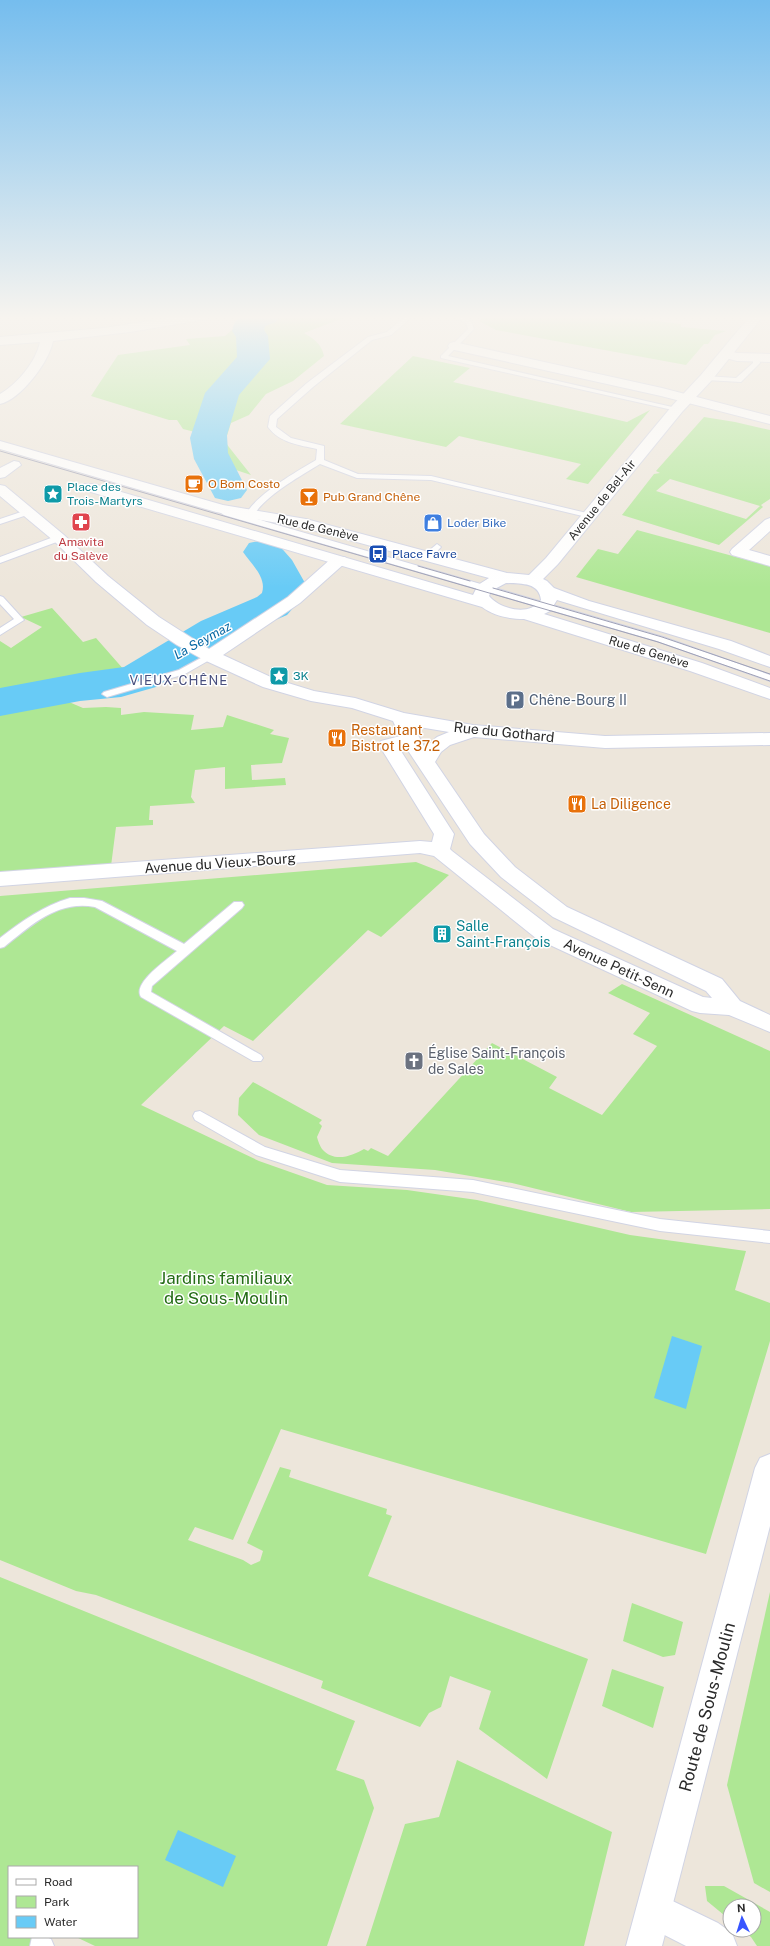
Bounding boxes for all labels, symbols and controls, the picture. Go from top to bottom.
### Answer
street label: Avenue de Bel-Air [565,457,639,543]
cafe icon: O Bom Costo [183,473,205,495]
place label: O Bom Costo [208,477,280,491]
place label: Place des Trois-Martyrs [67,480,143,508]
place icon: Place des Trois-Martyrs [42,483,64,505]
bar icon: Pub Grand Chêne [298,486,320,508]
place label: Pub Grand Chêne [323,490,420,504]
pharmacy icon: Amavita du Salève [70,511,92,533]
street label: Rue de Genève [276,512,360,544]
shop icon: Loder Bike [422,512,444,534]
place label: Loder Bike [447,516,507,530]
place label: Amavita du Salève [54,535,108,563]
bus stop icon: Place Favre [367,543,389,565]
place label: Place Favre [392,547,457,561]
water label: La Seymaz [171,619,233,662]
street label: Rue de Genève [607,633,691,671]
place icon: 3K [268,665,290,687]
place label: 3K [293,669,309,683]
district label: VIEUX-CHÊNE [130,673,228,688]
parking icon: Chêne-Bourg II [504,689,526,711]
place label: Chêne-Bourg II [529,692,627,708]
street label: Rue du Gothard [453,719,555,745]
place label: Restautant Bistrot le 37.2 [351,722,440,754]
restaurant icon: Restautant Bistrot le 37.2 [326,727,348,749]
restaurant icon: La Diligence [566,793,588,815]
place label: La Diligence [591,796,671,812]
street label: Avenue du Vieux-Bourg [144,850,297,876]
place label: Salle Saint-François [456,918,550,950]
building icon: Salle Saint-François [431,923,453,945]
street label: Avenue Petit-Senn [561,935,677,1001]
place label: Église Saint-François de Sales [428,1044,565,1077]
church icon: Église Saint-François de Sales [403,1050,425,1072]
park label: Jardins familiaux de Sous-Moulin [160,1268,293,1308]
street label: Route de Sous-Moulin [675,1620,739,1794]
legend [8,1866,138,1938]
text: Road [44,1875,72,1889]
text: Park [44,1895,70,1909]
north arrow [722,1898,762,1938]
text: N [737,1902,746,1914]
text: Water [44,1915,78,1929]

